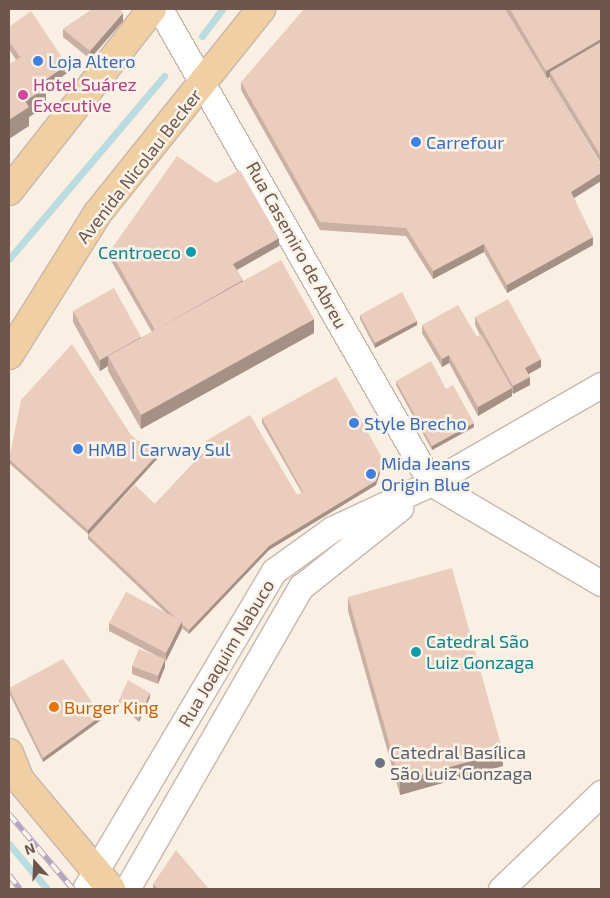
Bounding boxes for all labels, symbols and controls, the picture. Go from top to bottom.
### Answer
place label: Loja Altero [48,50,136,72]
marker: Loja Altero [32,55,44,67]
place label: Hotel Suárez Executive [33,74,137,116]
street label: Avenida Nicolau Becker [72,84,206,248]
marker: Hotel Suárez Executive [17,89,29,101]
place label: Carrefour [426,131,504,153]
marker: Carrefour [410,136,422,148]
street label: Rua Casemiro de Abreu [242,158,352,332]
place label: Centroeco [98,241,181,263]
marker: Centroeco [185,246,197,258]
place label: Style Brecho [364,412,467,434]
marker: Style Brecho [348,417,360,429]
place label: HMB | Carway Sul [88,438,231,460]
marker: HMB | Carway Sul [72,443,84,455]
place label: Mida Jeans Origin Blue [381,453,471,496]
marker: Mida Jeans Origin Blue [365,468,377,480]
street label: Rua Joaquim Nabuco [173,575,279,731]
place label: Catedral São Luiz Gonzaga [426,631,534,674]
marker: Catedral São Luiz Gonzaga [410,646,422,658]
place label: Burger King [64,696,159,718]
marker: Burger King [48,701,60,713]
place label: Catedral Basílica São Luiz Gonzaga [390,742,532,784]
marker: Catedral Basílica São Luiz Gonzaga [374,757,386,769]
north arrow [10,838,60,888]
text: N [22,839,37,858]

